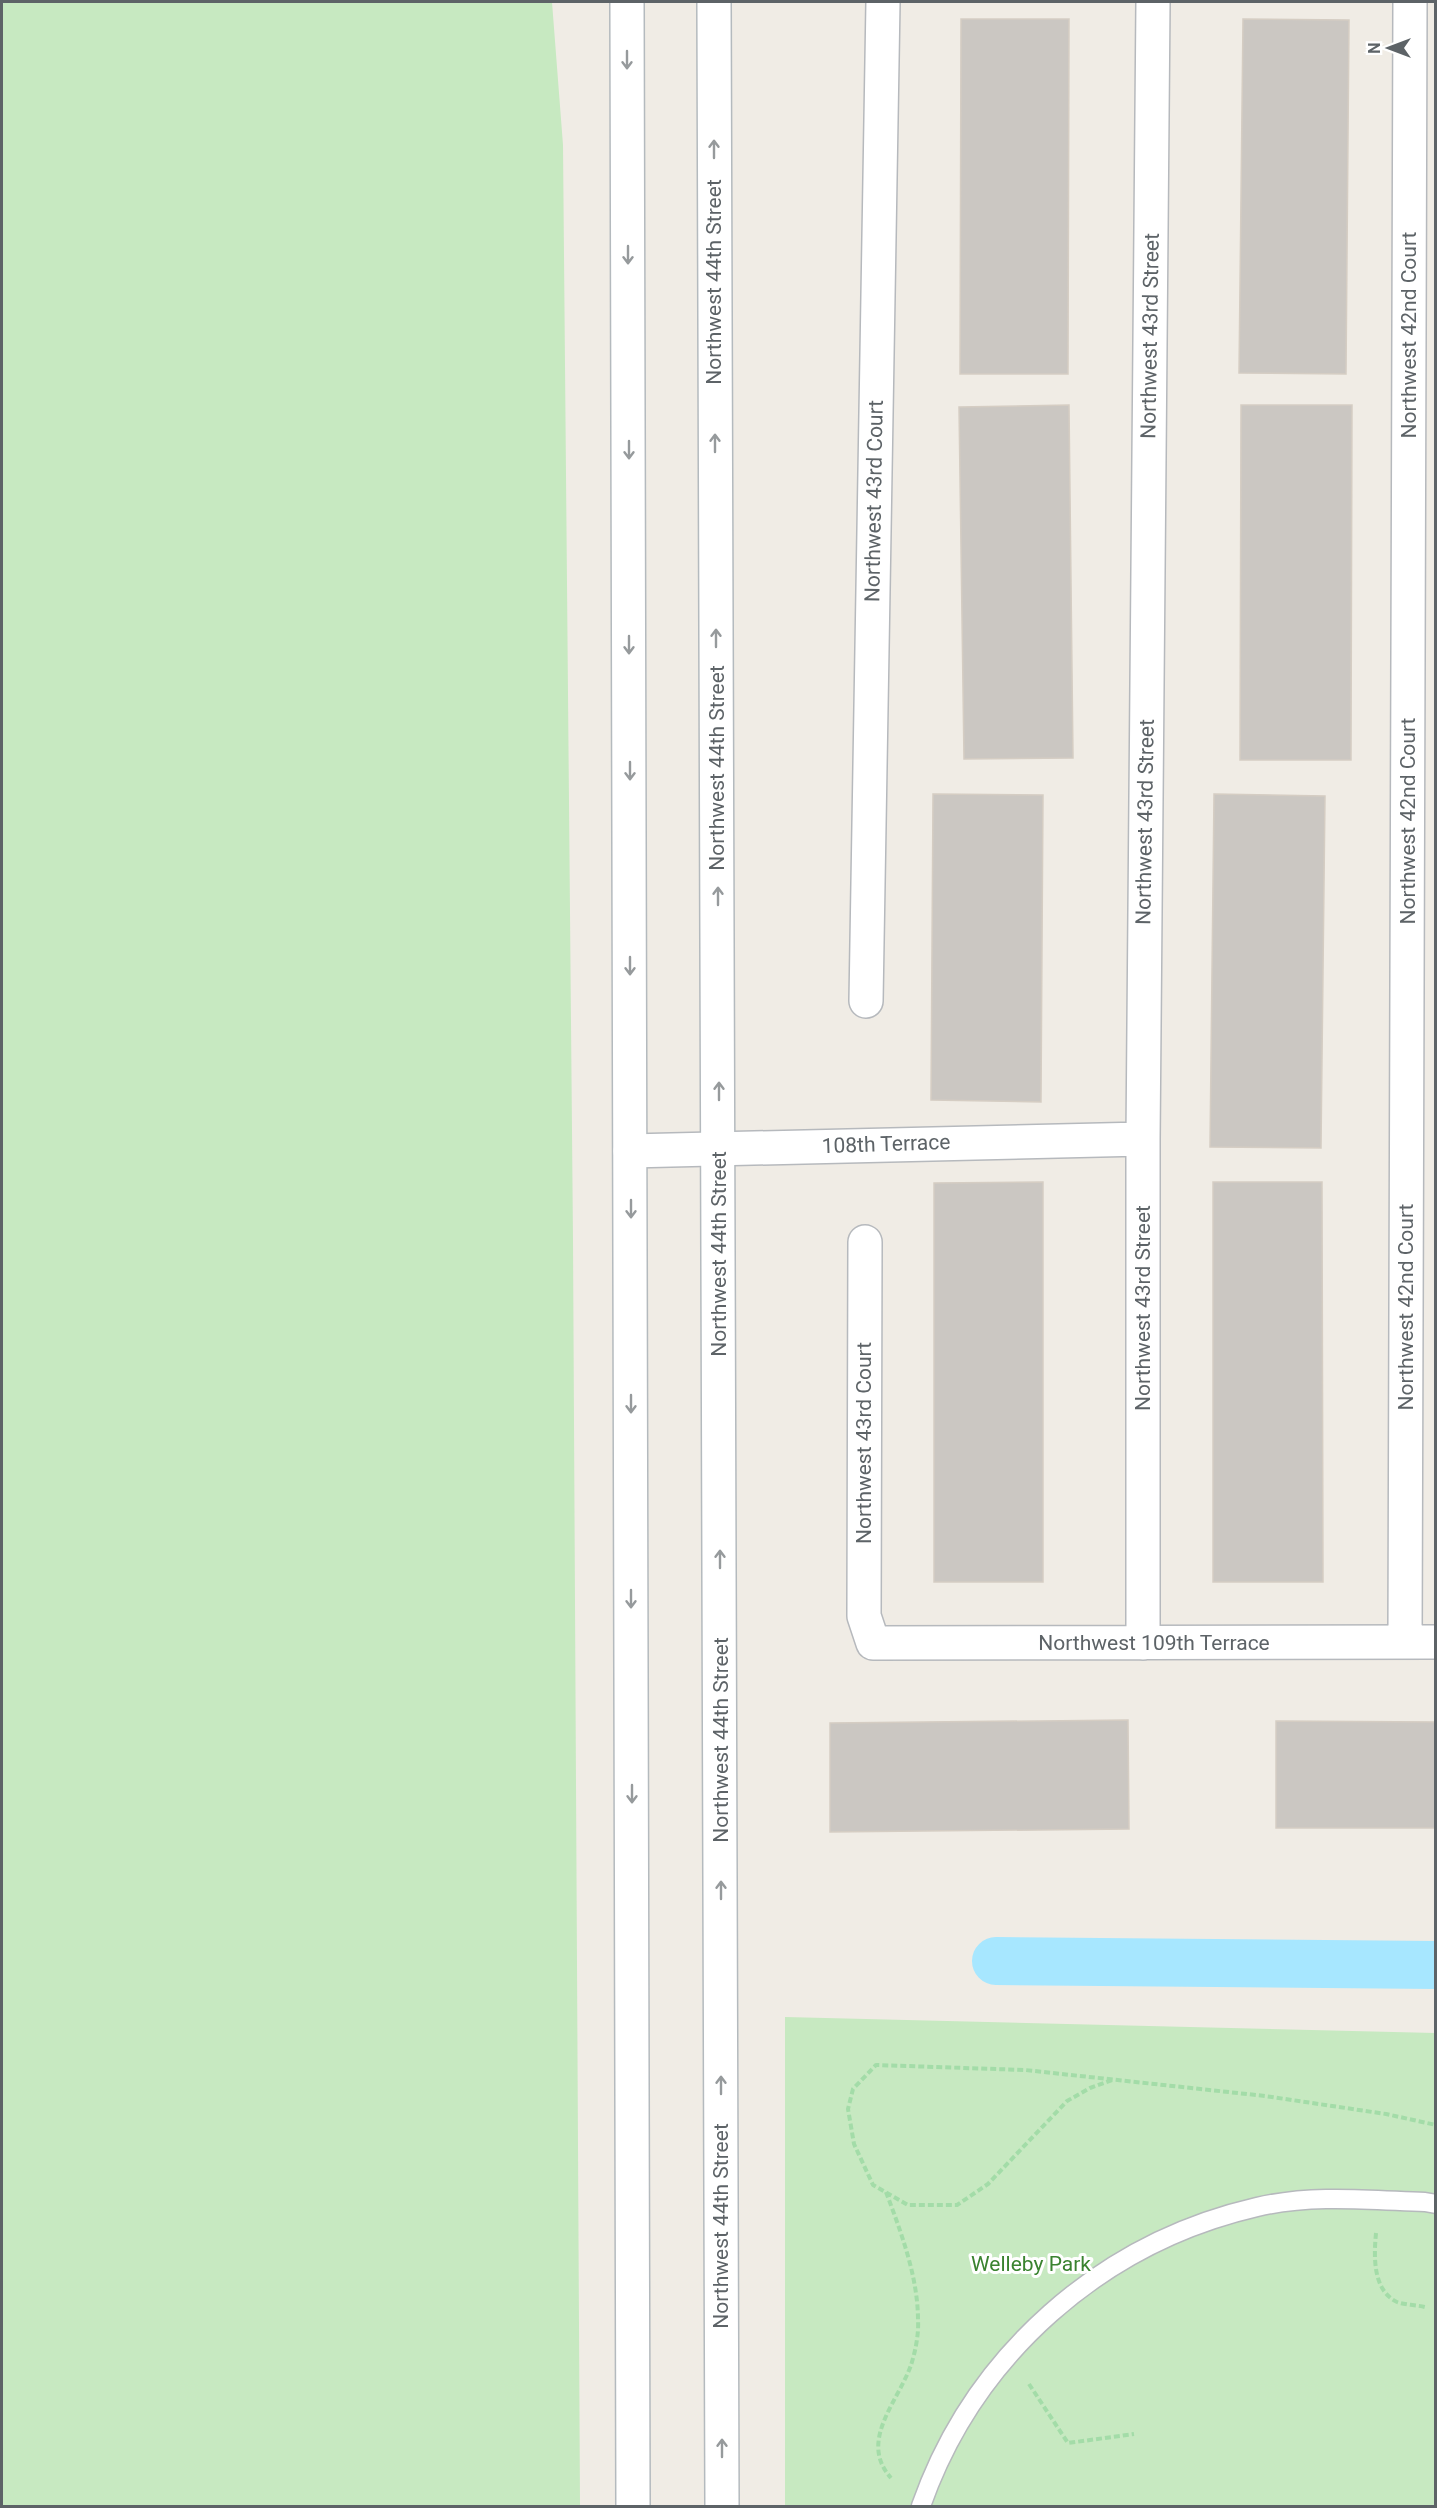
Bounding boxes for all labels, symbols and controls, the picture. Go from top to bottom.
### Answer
north arrow [1359,18,1419,78]
text: N [1365,42,1384,54]
one-way arrow [621,49,633,69]
one-way arrow [708,139,720,159]
street label: Northwest 44th Street [702,179,726,385]
street label: Northwest 42nd Court [1397,231,1421,438]
street label: Northwest 43rd Street [1136,233,1164,439]
one-way arrow [622,244,634,264]
street label: Northwest 43rd Court [860,400,888,602]
one-way arrow [709,433,721,453]
one-way arrow [623,439,634,459]
one-way arrow [710,628,722,648]
one-way arrow [623,634,635,654]
street label: Northwest 44th Street [705,665,729,871]
street label: Northwest 42nd Court [1396,717,1420,924]
street label: Northwest 43rd Street [1131,719,1159,925]
one-way arrow [624,760,636,780]
one-way arrow [712,886,724,906]
one-way arrow [624,955,636,975]
one-way arrow [713,1081,725,1101]
street label: 108th Terrace [821,1130,951,1158]
street label: Northwest 44th Street [707,1151,731,1357]
one-way arrow [625,1199,636,1219]
street label: Northwest 42nd Court [1394,1203,1418,1410]
street label: Northwest 43rd Street [1131,1205,1155,1411]
street label: Northwest 43rd Court [852,1342,876,1544]
one-way arrow [625,1394,637,1414]
one-way arrow [714,1549,726,1569]
one-way arrow [625,1589,637,1609]
street label: Northwest 109th Terrace [1038,1631,1270,1655]
street label: Northwest 44th Street [709,1637,733,1843]
one-way arrow [626,1784,638,1804]
one-way arrow [715,1881,727,1901]
one-way arrow [715,2076,727,2096]
street label: Northwest 44th Street [709,2123,733,2329]
park label: Welleby Park [971,2252,1091,2276]
one-way arrow [716,2439,727,2459]

